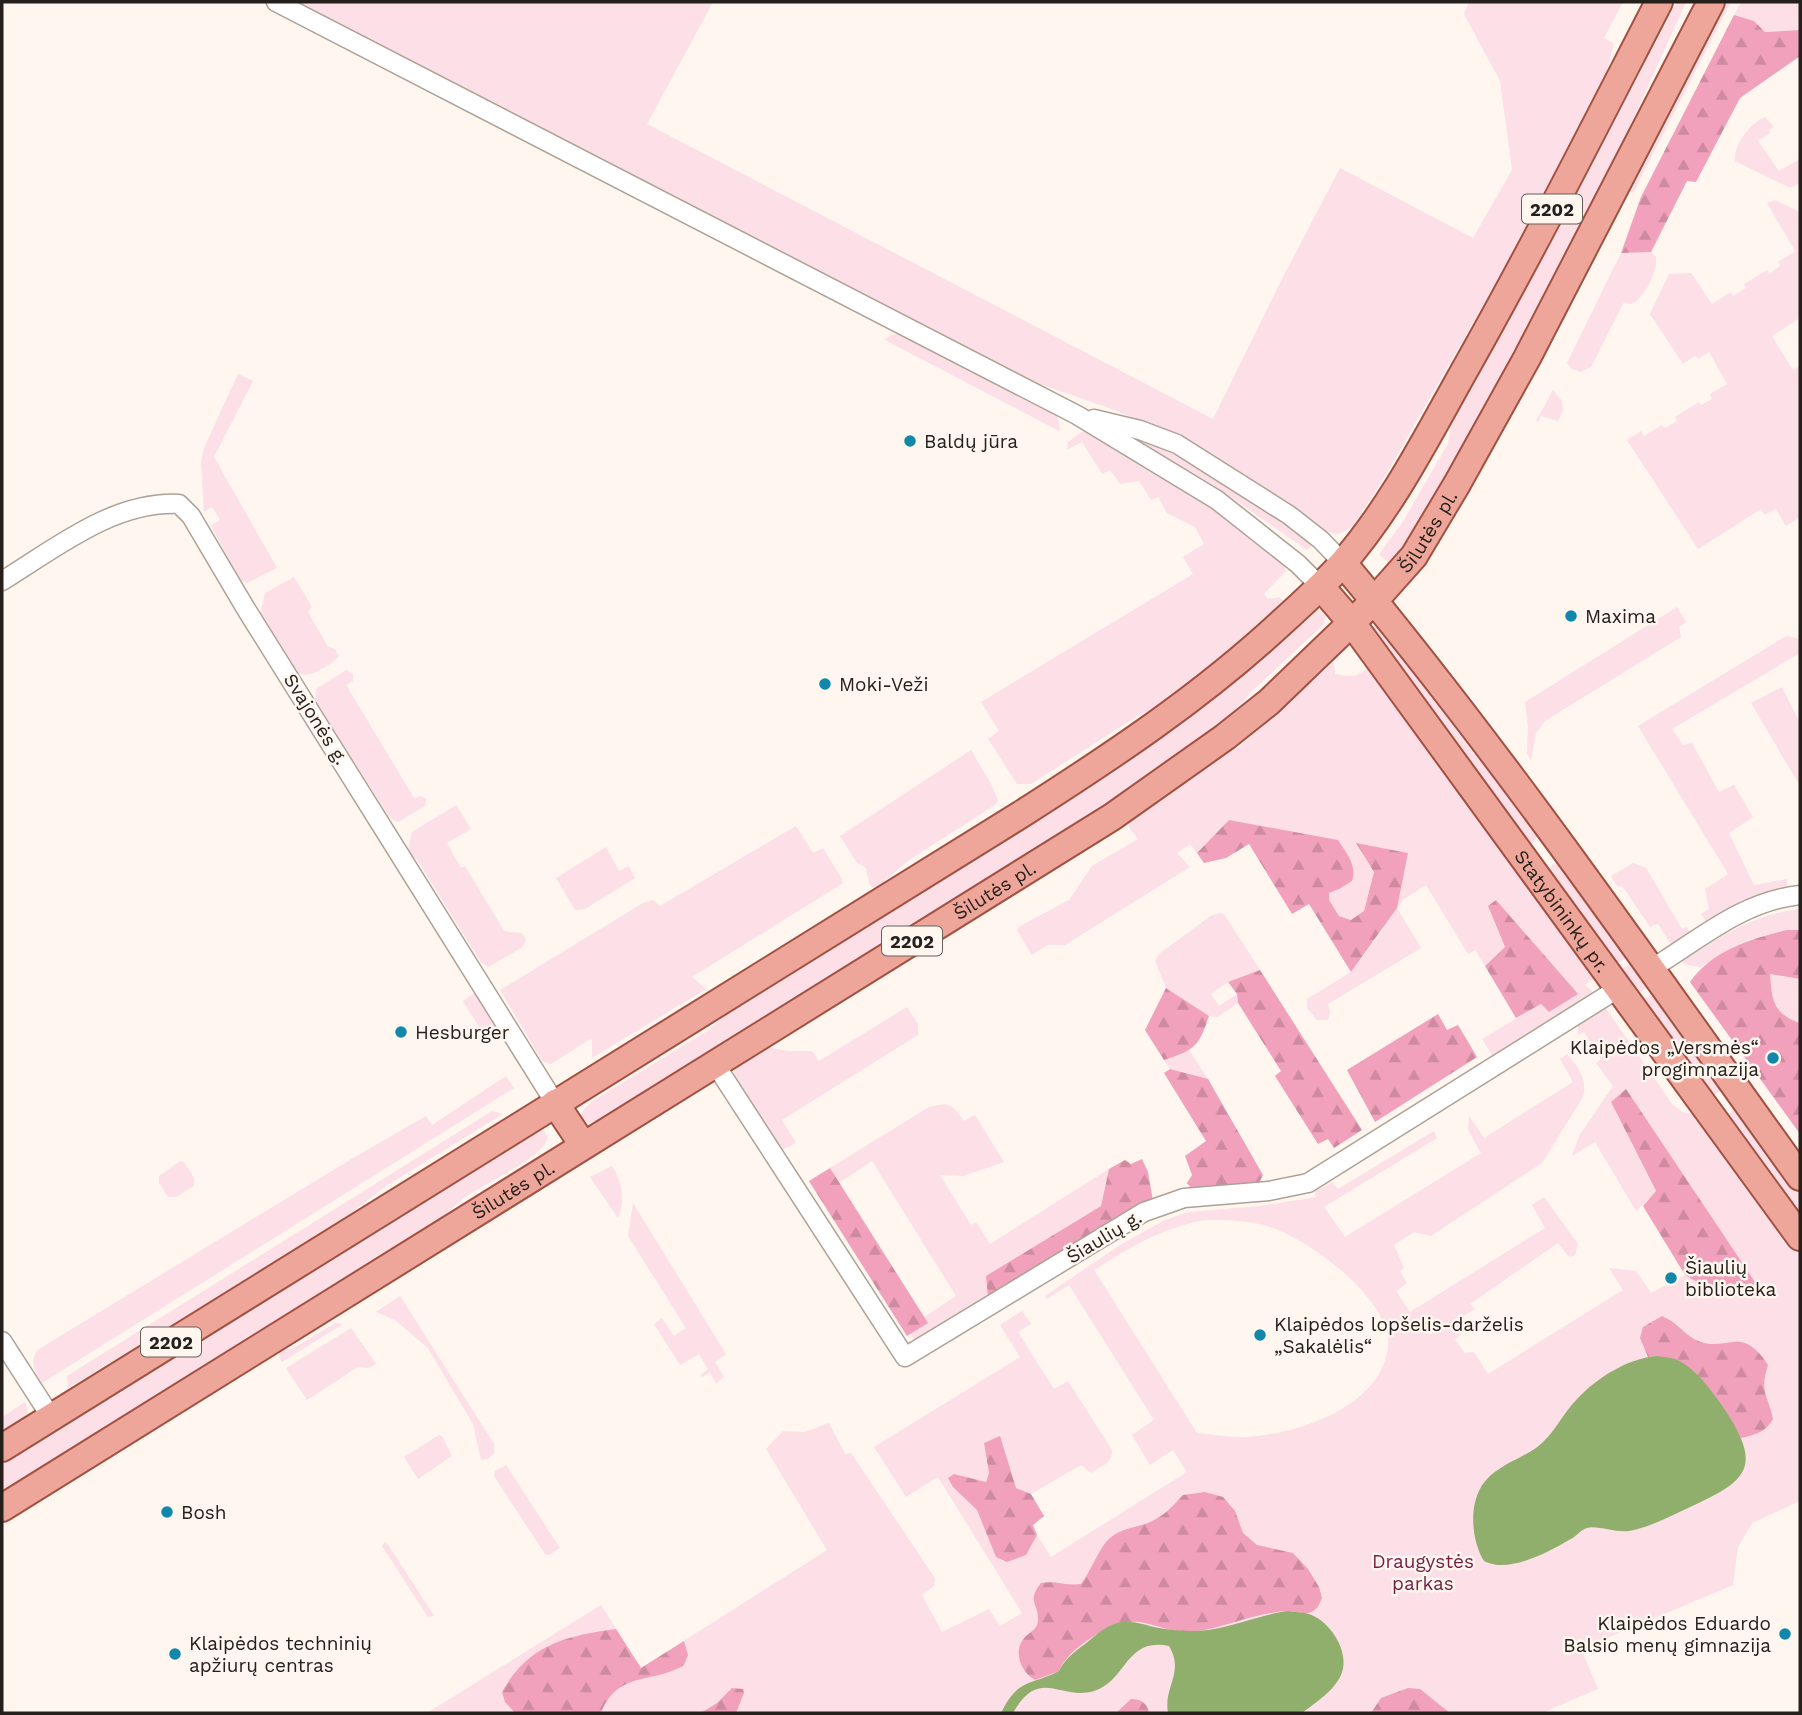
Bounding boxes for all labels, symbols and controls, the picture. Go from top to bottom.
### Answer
road number: 2202 [1522,194,1582,224]
place label: Baldų jūra [924,430,1018,453]
marker: Baldų jūra [902,433,918,449]
street label: Šilutės pl. [1393,486,1462,578]
place label: Maxima [1585,605,1656,628]
marker: Maxima [1563,608,1579,624]
street label: Svajonės g. [279,669,353,769]
place label: Moki-Veži [839,673,929,696]
marker: Moki-Veži [817,676,833,692]
street label: Statybininkų pr. [1510,845,1614,977]
street label: Šilutės pl. [949,856,1040,925]
road number: 2202 [882,926,942,956]
place label: Hesburger [415,1021,510,1044]
marker: Hesburger [393,1024,409,1040]
place label: Klaipėdos „Versmės“ progimnazija [1570,1036,1759,1081]
marker: Klaipėdos „Versmės“ progimnazija [1765,1050,1781,1066]
street label: Šilutės pl. [468,1156,559,1224]
street label: Šiaulių g. [1062,1206,1146,1268]
place label: Šiaulių biblioteka [1685,1256,1776,1301]
marker: Šiaulių biblioteka [1663,1270,1679,1286]
place label: Klaipėdos lopšelis-darželis „Sakalėlis“ [1274,1313,1524,1358]
marker: Klaipėdos lopšelis-darželis „Sakalėlis“ [1252,1327,1268,1343]
road number: 2202 [141,1328,201,1357]
place label: Bosh [181,1501,227,1524]
marker: Bosh [159,1504,175,1520]
park label: Draugystės parkas [1372,1550,1474,1595]
place label: Klaipėdos Eduardo Balsio menų gimnazija [1563,1612,1771,1657]
marker: Klaipėdos Eduardo Balsio menų gimnazija [1777,1626,1793,1642]
place label: Klaipėdos techninių apžiurų centras [189,1632,372,1677]
marker: Klaipėdos techninių apžiurų centras [167,1646,183,1662]

